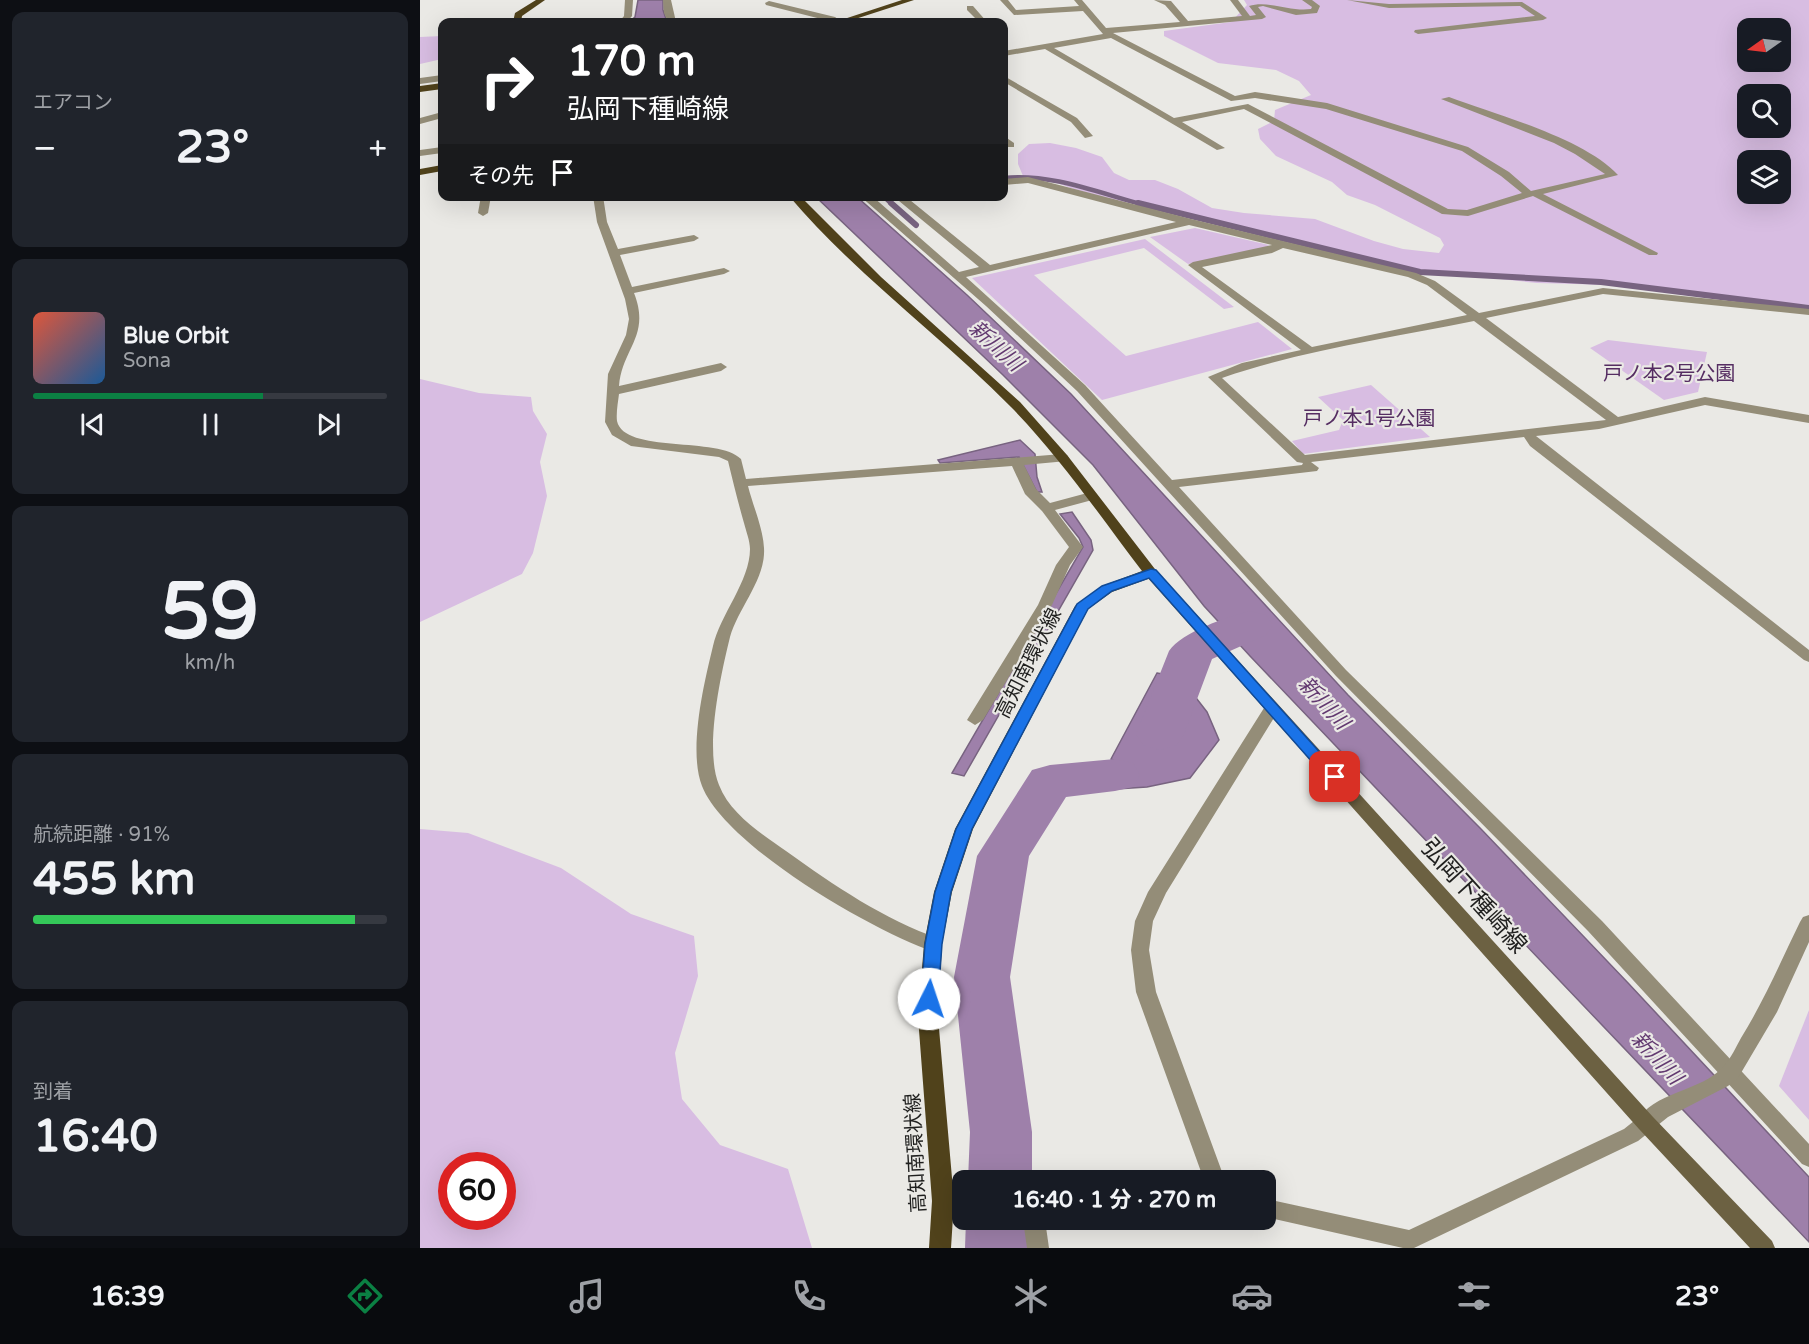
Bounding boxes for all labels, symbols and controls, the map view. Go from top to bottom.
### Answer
north arrow [1737,18,1791,72]
map controls [1737,18,1791,204]
text: 170 m [567,36,696,87]
icon: right [468,42,546,120]
button: search [1737,84,1791,138]
text: エアコン [33,91,113,115]
text: 弘岡下種崎線 [567,93,729,126]
text: 23° [176,121,249,175]
text: − [33,129,57,168]
text: + [368,129,387,168]
button: layers [1737,150,1791,204]
icon: arrive [546,156,579,189]
text: その先 [468,163,534,189]
water label: 新川川 [964,316,1029,378]
text: Blue Orbit [123,323,229,349]
text: Sona [123,349,171,373]
park label: 戸ノ本2号公園 [1603,362,1735,386]
park label: 戸ノ本1号公園 [1303,407,1435,431]
icon: previous [76,408,109,441]
icon: pause [194,408,227,441]
icon: next [312,408,345,441]
text: 59 [161,565,259,659]
street label: 高知南環状線 [991,605,1067,722]
text: km/h [185,651,235,675]
water label: 新川川 [1293,672,1356,736]
pin [1309,751,1360,802]
icon: arrive [1318,760,1351,793]
text: 航続距離 · 91% [33,823,170,847]
street label: 弘岡下種崎線 [1415,833,1533,960]
text: 455 km [33,853,195,907]
position arrow [897,967,961,1031]
water label: 新川川 [1626,1027,1689,1091]
text: 到着 [33,1080,73,1104]
street label: 高知南環状線 [901,1092,931,1213]
text: 16:40 [33,1110,158,1164]
speed limit sign: 60 [438,1152,516,1230]
text: 16:40 · 1 分 · 270 m [1012,1187,1216,1213]
icon: directions [344,1275,386,1317]
icon: music [566,1275,608,1317]
icon: phone [788,1275,830,1317]
icon: climate [1010,1275,1052,1317]
icon: car [1231,1275,1273,1317]
icon: filters [1453,1275,1495,1317]
text: 16:39 [90,1280,165,1313]
text: 23° [1675,1280,1719,1313]

